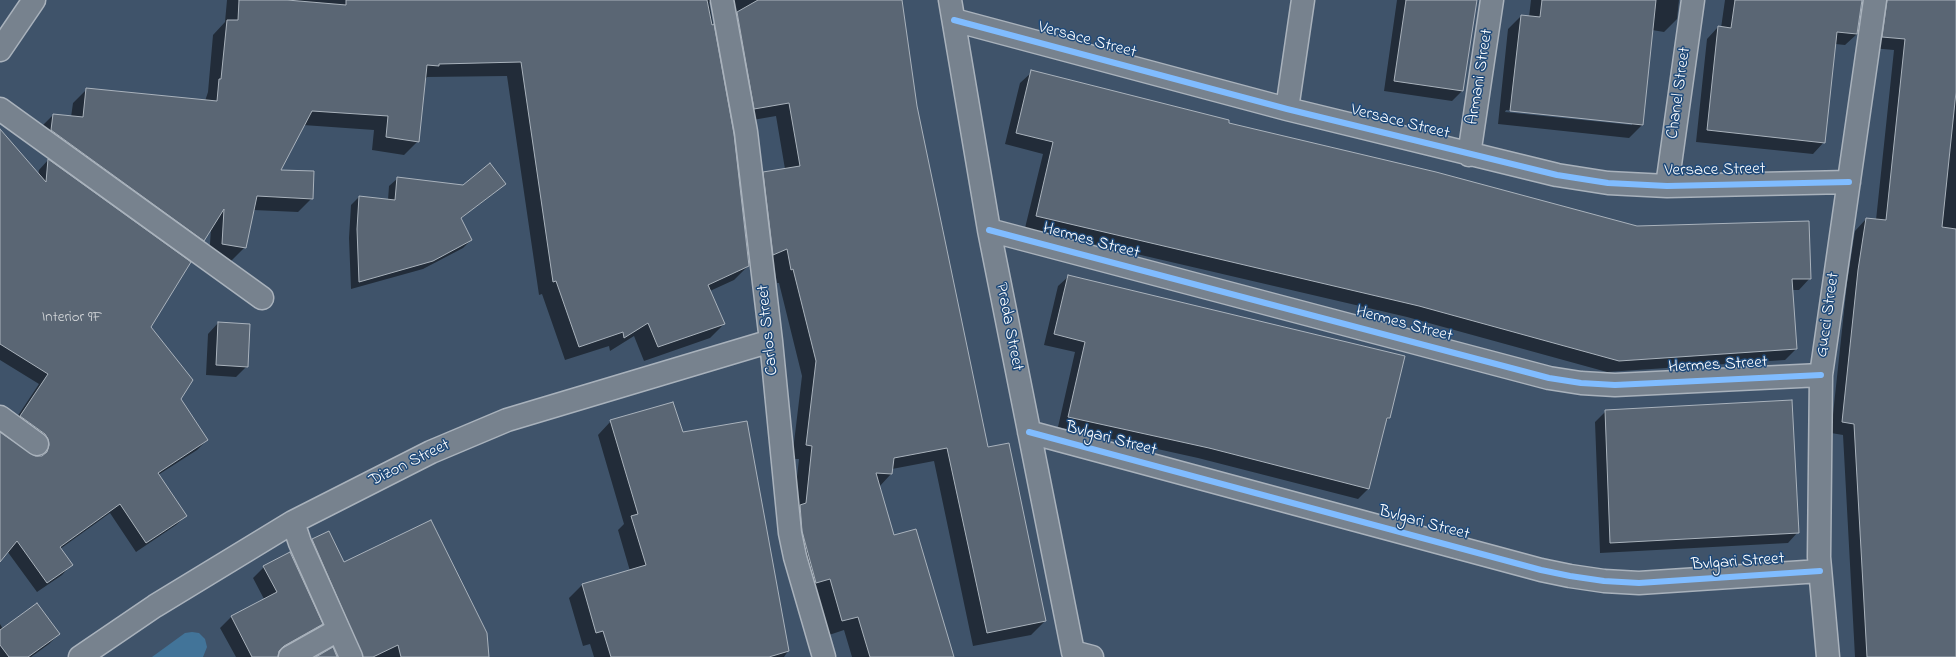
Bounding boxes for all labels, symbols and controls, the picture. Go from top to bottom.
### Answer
street label: Versace Street [1036,18,1138,64]
street label: Armani Street [1463,28,1499,126]
street label: Chanel Street [1663,46,1697,140]
street label: Versace Street [1349,101,1451,145]
street label: Versace Street [1664,160,1766,182]
street label: Hermes Street [1040,219,1142,265]
street label: Gucci Street [1813,271,1845,359]
street label: Prada Street [989,281,1027,373]
street label: Carlos Street [754,284,784,376]
street label: Hermes Street [1353,302,1455,348]
house number: Interior 9F [42,310,102,328]
street label: Hermes Street [1668,353,1768,379]
street label: Bvlgari Street [1063,418,1159,462]
street label: Dizon Street [366,436,454,492]
street label: Bvlgari Street [1376,502,1472,546]
street label: Bvlgari Street [1691,550,1785,576]

